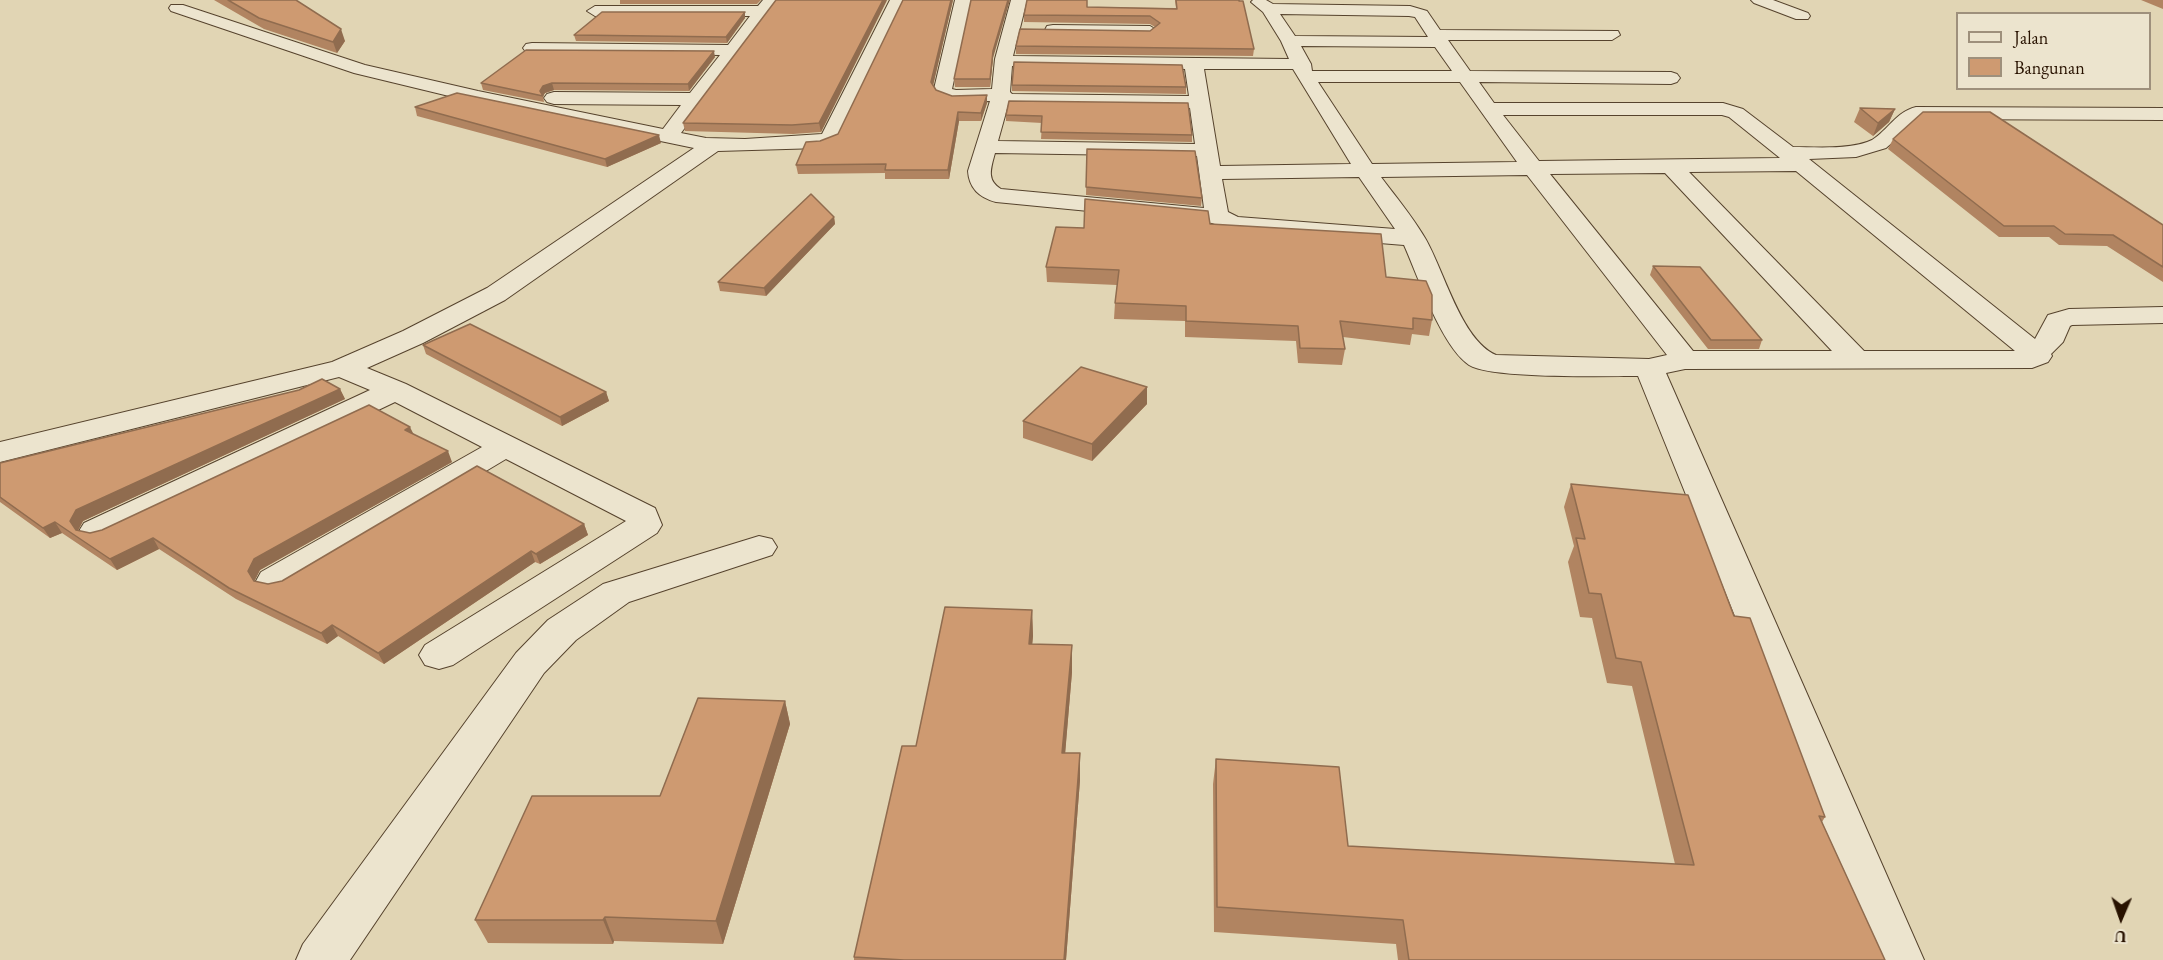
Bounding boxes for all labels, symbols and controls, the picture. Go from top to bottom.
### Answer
legend [1956,12,2151,90]
text: Jalan [2014,26,2048,49]
text: Bangunan [2014,56,2085,79]
north arrow [2091,888,2151,948]
text: U [2114,926,2127,947]

